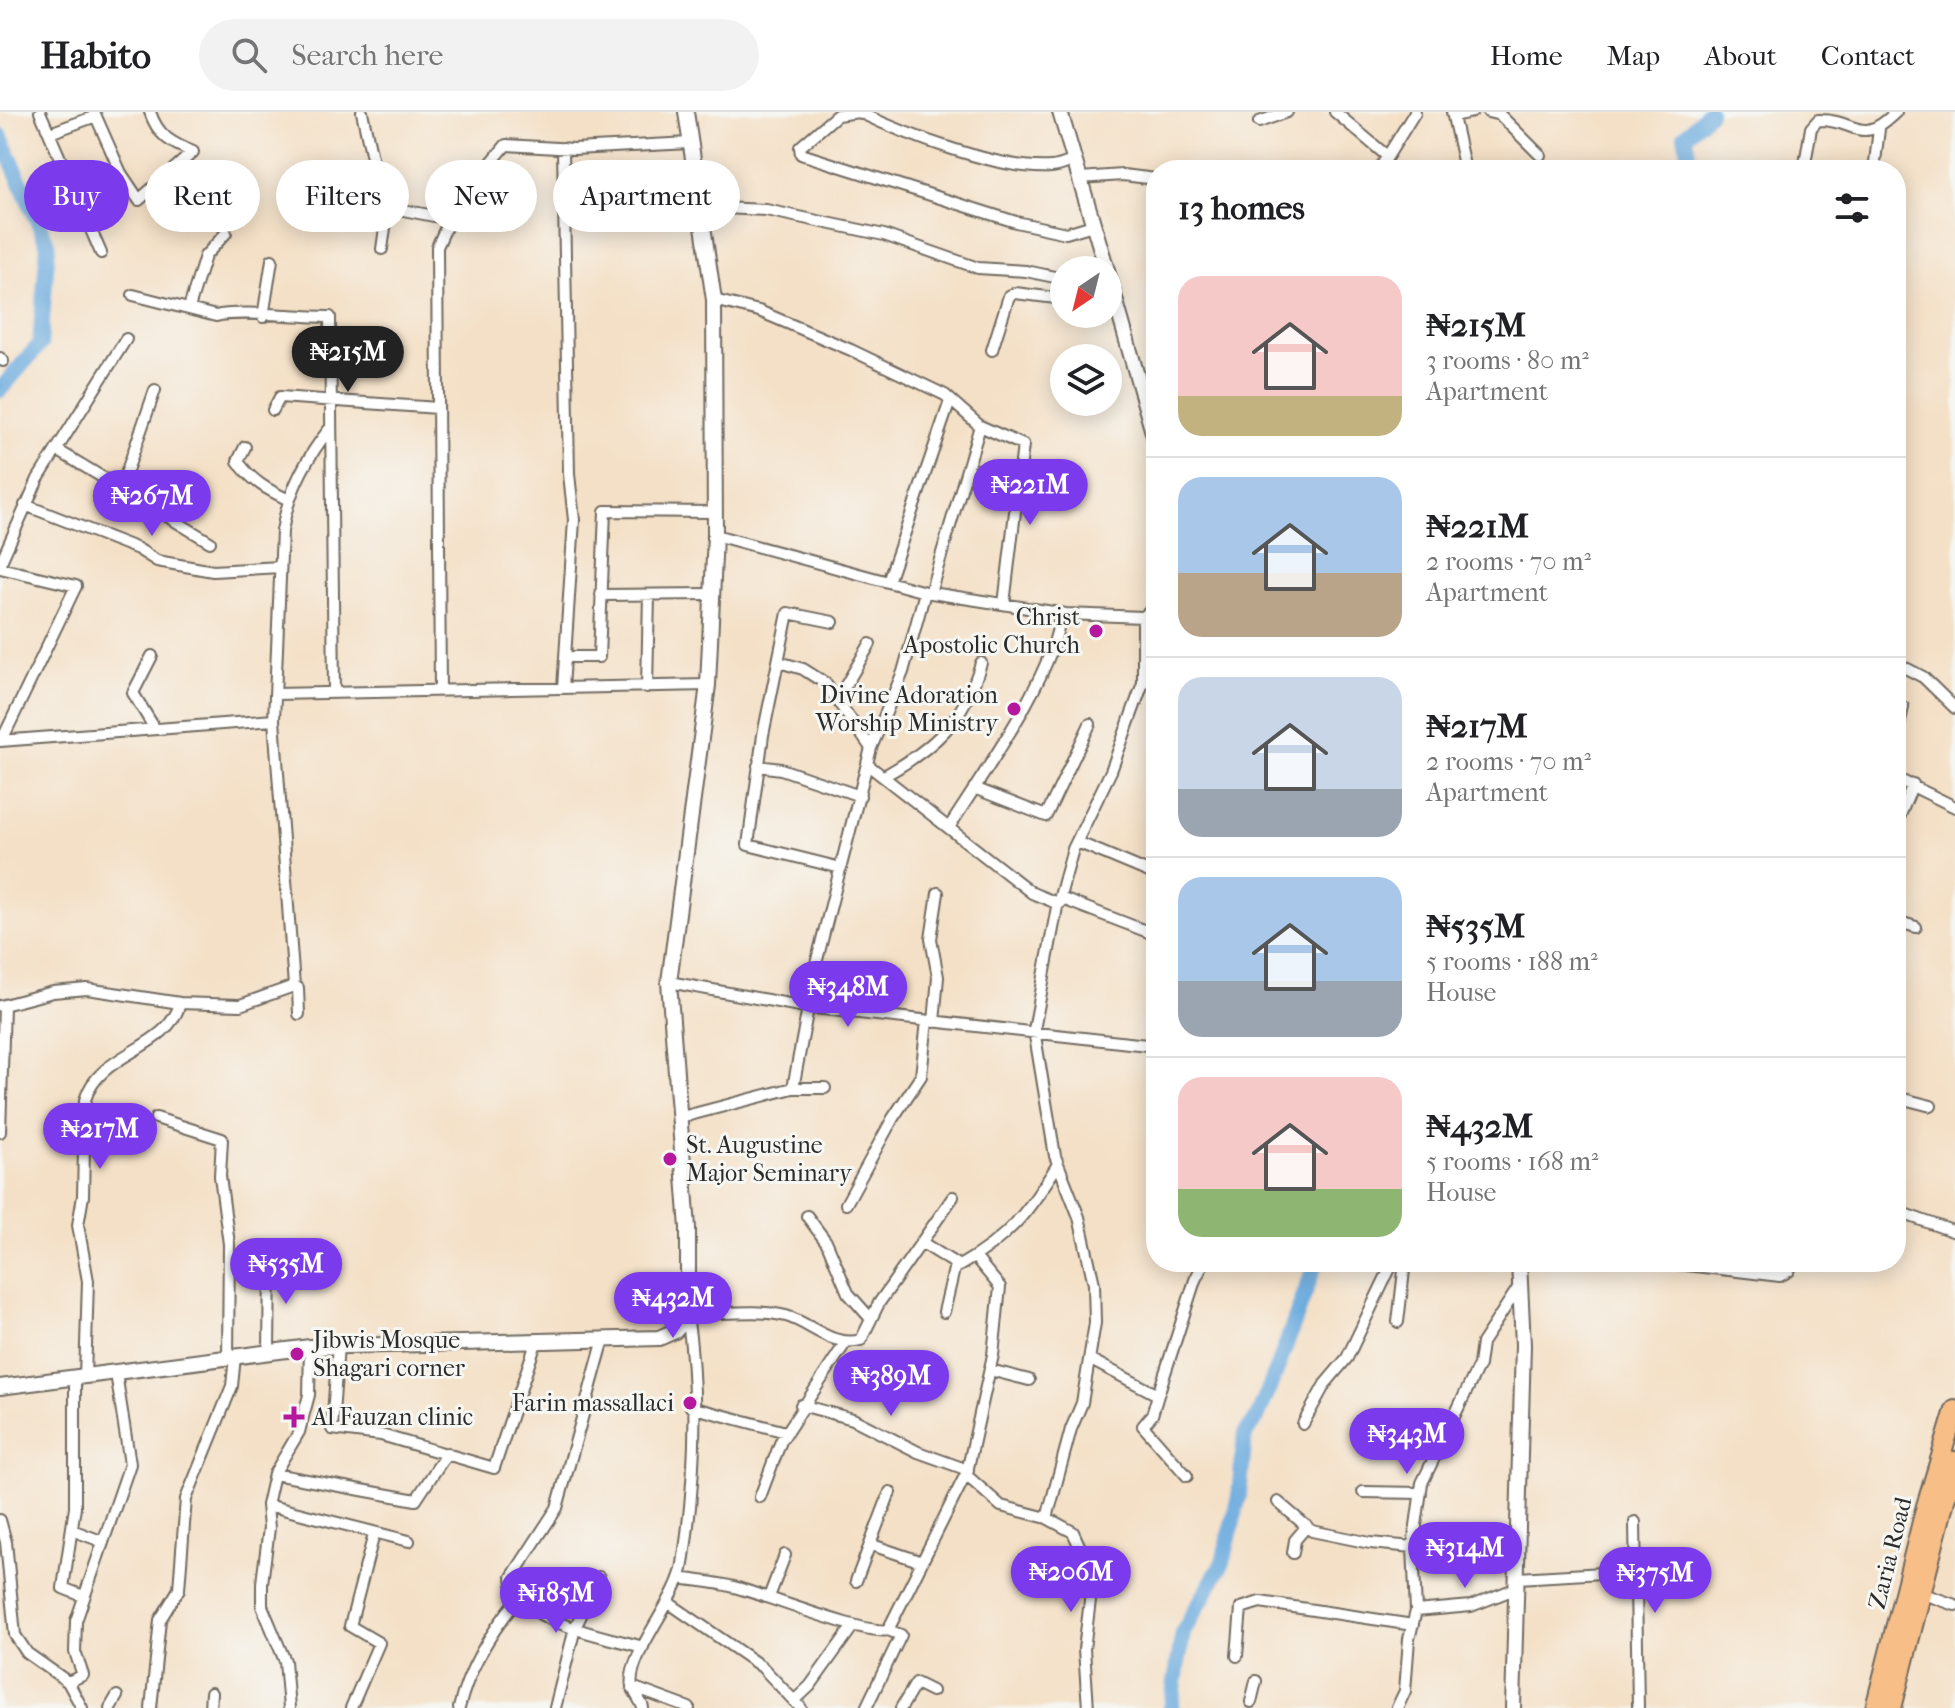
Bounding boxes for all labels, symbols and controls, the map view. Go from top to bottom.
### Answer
search box [199,19,759,91]
text: Habito [40,33,151,78]
icon: search [227,33,271,77]
text: Search here [291,38,443,73]
text: Home [1490,39,1563,72]
text: Map [1607,39,1660,72]
text: About [1704,39,1777,72]
text: Contact [1821,39,1915,72]
chip: Buy [24,160,129,232]
chip: Rent [145,160,260,232]
chip: Filters [276,160,409,232]
chip: New [425,160,537,232]
chip: Apartment [553,160,740,232]
icon: filters [1830,186,1874,230]
text: 13 homes [1178,188,1305,228]
north arrow [1050,256,1122,328]
map controls [1050,256,1122,416]
text: ₦215M [1426,305,1526,345]
icon: home [1242,308,1338,404]
pin: ₦215M [292,326,404,394]
text: ₦215M [310,336,386,367]
button: layers [1050,344,1122,416]
text: 3 rooms · 80 m² [1426,345,1589,376]
text: Apartment [1426,376,1548,407]
pin: ₦221M [974,459,1086,527]
text: ₦221M [991,469,1069,500]
pin: ₦267M [96,470,208,538]
text: ₦267M [111,480,193,511]
text: ₦221M [1426,506,1529,546]
icon: home [1242,509,1338,605]
text: 2 rooms · 70 m² [1426,546,1591,577]
text: Apartment [1426,577,1548,608]
place label: Christ Apostolic Church [903,603,1081,659]
marker: Christ Apostolic Church [1087,622,1105,640]
place label: Divine Adoration Worship Ministry [815,681,999,737]
marker: Divine Adoration Worship Ministry [1005,700,1023,718]
text: ₦217M [1426,706,1528,746]
icon: home [1242,709,1338,805]
text: 2 rooms · 70 m² [1426,746,1591,777]
text: Apartment [1426,777,1548,808]
text: ₦535M [1426,906,1525,946]
icon: home [1242,909,1338,1005]
text: 5 rooms · 188 m² [1426,946,1598,977]
pin: ₦348M [792,961,904,1029]
text: ₦348M [807,971,889,1002]
text: House [1426,977,1496,1008]
pin: ₦217M [44,1103,156,1171]
text: ₦432M [1426,1106,1533,1146]
icon: home [1242,1109,1338,1205]
text: ₦217M [61,1113,139,1144]
place label: St. Augustine Major Seminary [686,1131,853,1187]
text: 5 rooms · 168 m² [1426,1146,1598,1177]
marker: St. Augustine Major Seminary [661,1150,679,1168]
text: House [1426,1177,1496,1208]
pin: ₦535M [230,1238,342,1306]
text: ₦535M [248,1248,324,1279]
pin: ₦432M [617,1272,729,1340]
text: ₦432M [632,1282,714,1313]
place label: Jibwis Mosque Shagari corner [311,1326,466,1382]
marker: Jibwis Mosque Shagari corner [288,1345,306,1363]
pin: ₦389M [835,1350,947,1418]
text: ₦389M [851,1360,931,1391]
place label: Farin massallaci [512,1389,674,1417]
marker: Farin massallaci [681,1394,699,1412]
place label: Al Fauzan clinic [311,1403,473,1431]
marker: Al Fauzan clinic [283,1406,305,1428]
pin: ₦343M [1351,1408,1463,1476]
text: ₦343M [1367,1418,1447,1449]
street label: Zaria Road [1863,1493,1918,1612]
pin: ₦314M [1409,1522,1521,1590]
text: ₦314M [1426,1532,1504,1563]
pin: ₦206M [1015,1546,1127,1614]
pin: ₦375M [1599,1547,1711,1615]
text: ₦206M [1029,1556,1113,1587]
text: ₦375M [1616,1557,1694,1588]
pin: ₦185M [500,1567,612,1635]
text: ₦185M [518,1577,594,1608]

